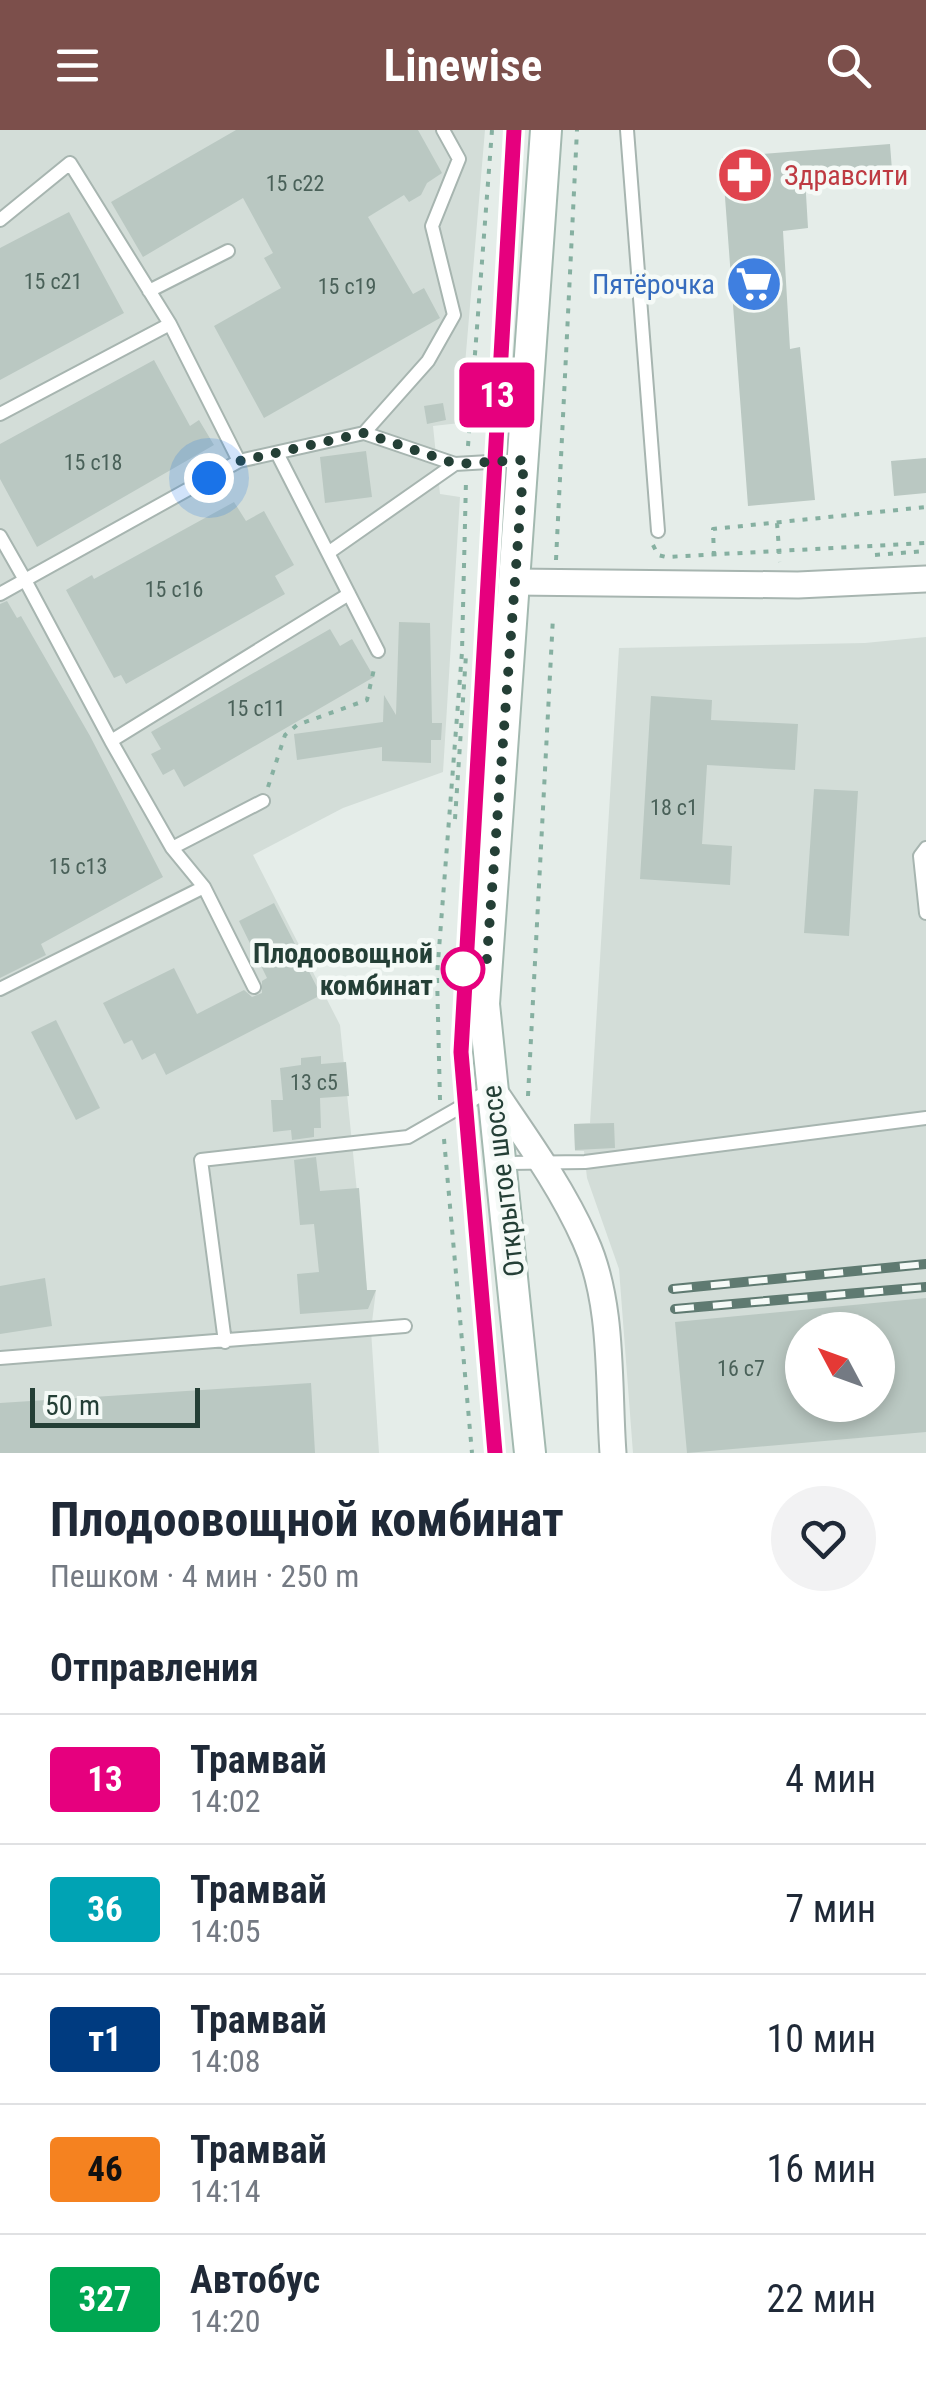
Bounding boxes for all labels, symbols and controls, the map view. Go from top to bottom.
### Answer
icon: menu [50,38,105,93]
icon: search [821,38,876,93]
text: Linewise [384,39,542,92]
pharmacy icon: Здравсити [715,145,775,205]
place label: Здравсити [784,159,908,192]
house number: 15 с22 [266,171,324,196]
supermarket icon: Пятёрочка [724,254,784,314]
place label: Пятёрочка [592,268,715,301]
house number: 15 с21 [24,269,82,294]
house number: 15 с19 [318,274,376,299]
line badge: 13 [452,362,542,428]
text: 13 [479,375,515,416]
house number: 15 с18 [64,450,122,475]
your location [184,453,234,503]
house number: 15 с16 [145,577,203,602]
house number: 15 с11 [227,696,285,721]
house number: 18 c1 [650,795,698,820]
house number: 15 с13 [49,854,107,879]
place label: Плодоовощной комбинат [253,937,433,1002]
marker: Плодоовощной комбинат [442,948,484,990]
house number: 13 с5 [290,1070,338,1095]
street label: Открытое шоссе [475,1083,531,1279]
north arrow [785,1312,895,1422]
map controls [785,1312,895,1422]
house number: 16 с7 [717,1356,765,1381]
scale bar [30,1383,200,1428]
text: 50 m [45,1389,100,1422]
button: heart [771,1486,876,1591]
text: Плодоовощной комбинат [50,1491,564,1548]
text: Пешком · 4 мин · 250 m [50,1557,359,1595]
text: Отправления [50,1646,259,1690]
text: Трамвай [190,1738,327,1782]
text: 4 мин [785,1757,876,1801]
text: 13 [87,1759,123,1800]
text: 14:02 [190,1782,261,1820]
text: Трамвай [190,1868,327,1912]
text: 7 мин [785,1887,876,1931]
text: 36 [87,1889,123,1930]
text: 14:05 [190,1912,261,1950]
text: Трамвай [190,1998,327,2042]
text: 10 мин [767,2017,876,2061]
text: т1 [88,2019,122,2060]
text: 14:08 [190,2042,261,2080]
text: Трамвай [190,2128,327,2172]
text: 16 мин [767,2147,876,2191]
text: 46 [87,2149,123,2190]
text: 14:14 [190,2172,261,2210]
text: Автобус [190,2258,320,2302]
text: 22 мин [767,2277,876,2321]
text: 327 [78,2279,132,2320]
text: 14:20 [190,2302,261,2340]

